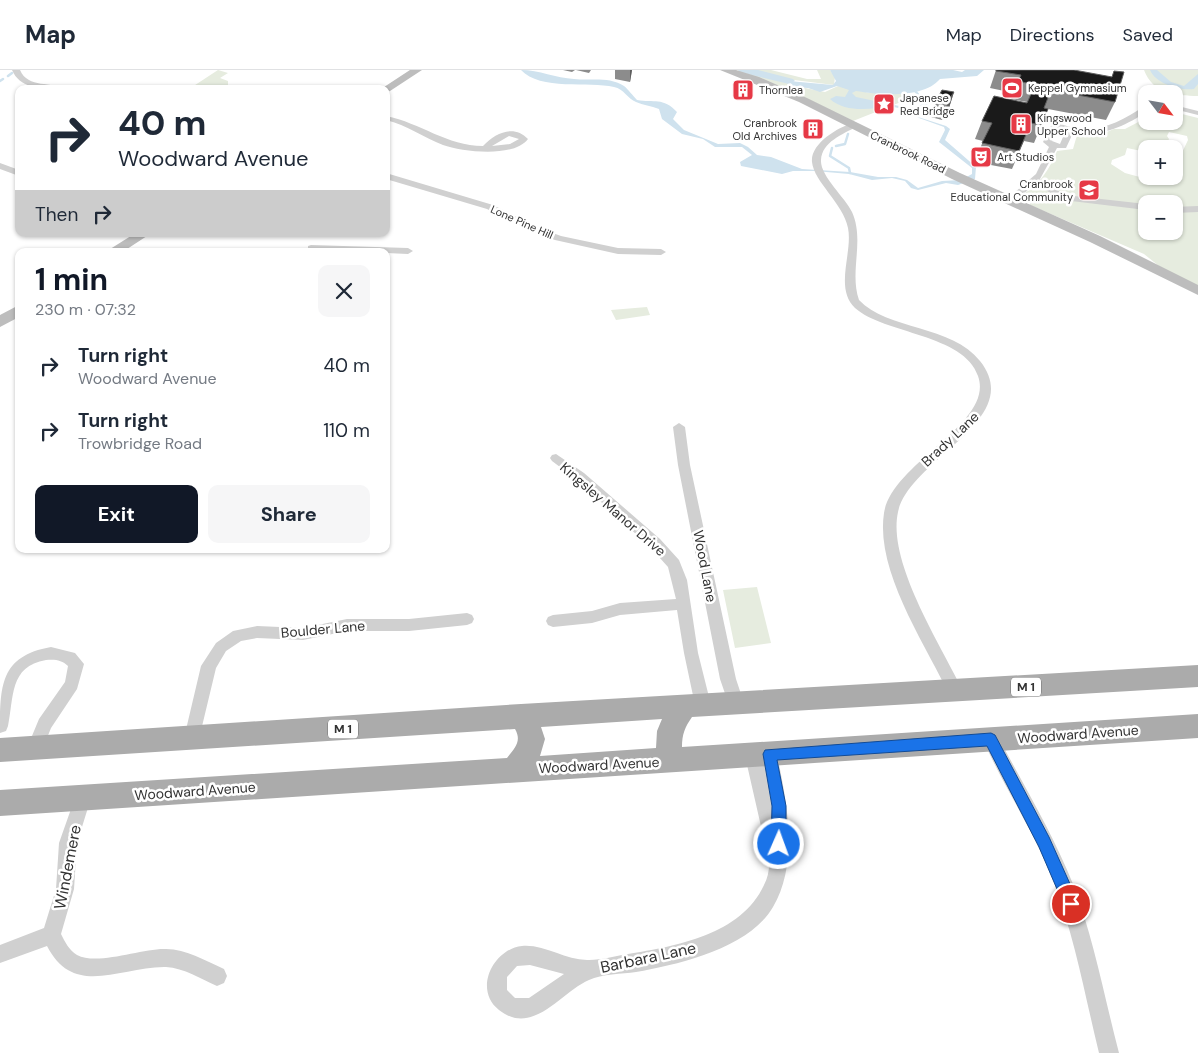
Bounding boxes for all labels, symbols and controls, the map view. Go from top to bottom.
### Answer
text: Map [25,19,76,50]
text: Map [946,23,982,47]
text: Directions [1010,23,1095,47]
text: Saved [1123,23,1173,47]
sports icon: Keppel Gymnasium [1000,76,1024,100]
building icon: Thornlea [731,78,755,102]
place label: Keppel Gymnasium [1028,81,1127,95]
place label: Thornlea [759,83,803,97]
north arrow [1138,85,1182,130]
map controls [1138,85,1183,240]
place label: Japanese Red Bridge [900,91,955,118]
place icon: Japanese Red Bridge [872,92,896,116]
text: 40 m [118,100,207,146]
icon: right [35,105,100,170]
place label: Kingswood Upper School [1037,111,1106,138]
building icon: Kingswood Upper School [1009,112,1033,136]
place label: Cranbrook Old Archives [732,116,797,143]
building icon: Cranbrook Old Archives [801,117,825,141]
street label: Cranbrook Road [868,128,948,176]
button: + [1138,140,1183,185]
text: Woodward Avenue [118,144,309,173]
theatre icon: Art Studios [969,145,993,169]
place label: Art Studios [997,150,1054,164]
place label: Cranbrook Educational Community [951,177,1073,204]
school or university icon: Cranbrook Educational Community [1077,178,1101,202]
button: − [1138,195,1183,240]
icon: right [88,200,116,228]
text: Then [35,202,78,227]
street label: Lone Pine Hill [488,202,556,242]
text: 1 min [35,260,108,299]
button: close [318,265,370,317]
text: 230 m · 07:32 [35,299,136,320]
text: Turn right [78,343,168,368]
icon: right [35,352,63,380]
text: 40 m [323,353,370,378]
text: Woodward Avenue [78,368,217,389]
text: Turn right [78,408,168,433]
street label: Brady Lane [917,408,983,470]
icon: right [35,417,63,445]
text: 110 m [323,418,370,443]
text: Trowbridge Road [78,433,202,454]
street label: Kingsley Manor Drive [556,458,670,560]
button: Exit [35,485,198,543]
button: Share [208,485,370,543]
street label: Wood Lane [689,528,721,604]
street label: Boulder Lane [280,616,366,642]
road number: M 1 [1011,678,1041,696]
road number: M 1 [328,720,358,739]
street label: Woodward Avenue [1017,721,1139,747]
street label: Woodward Avenue [538,753,660,777]
street label: Woodward Avenue [134,778,256,804]
position arrow [752,817,804,869]
street label: Windemere [49,823,86,911]
pin [1050,883,1092,925]
icon: arrive [1057,890,1085,918]
street label: Barbara Lane [598,937,698,978]

